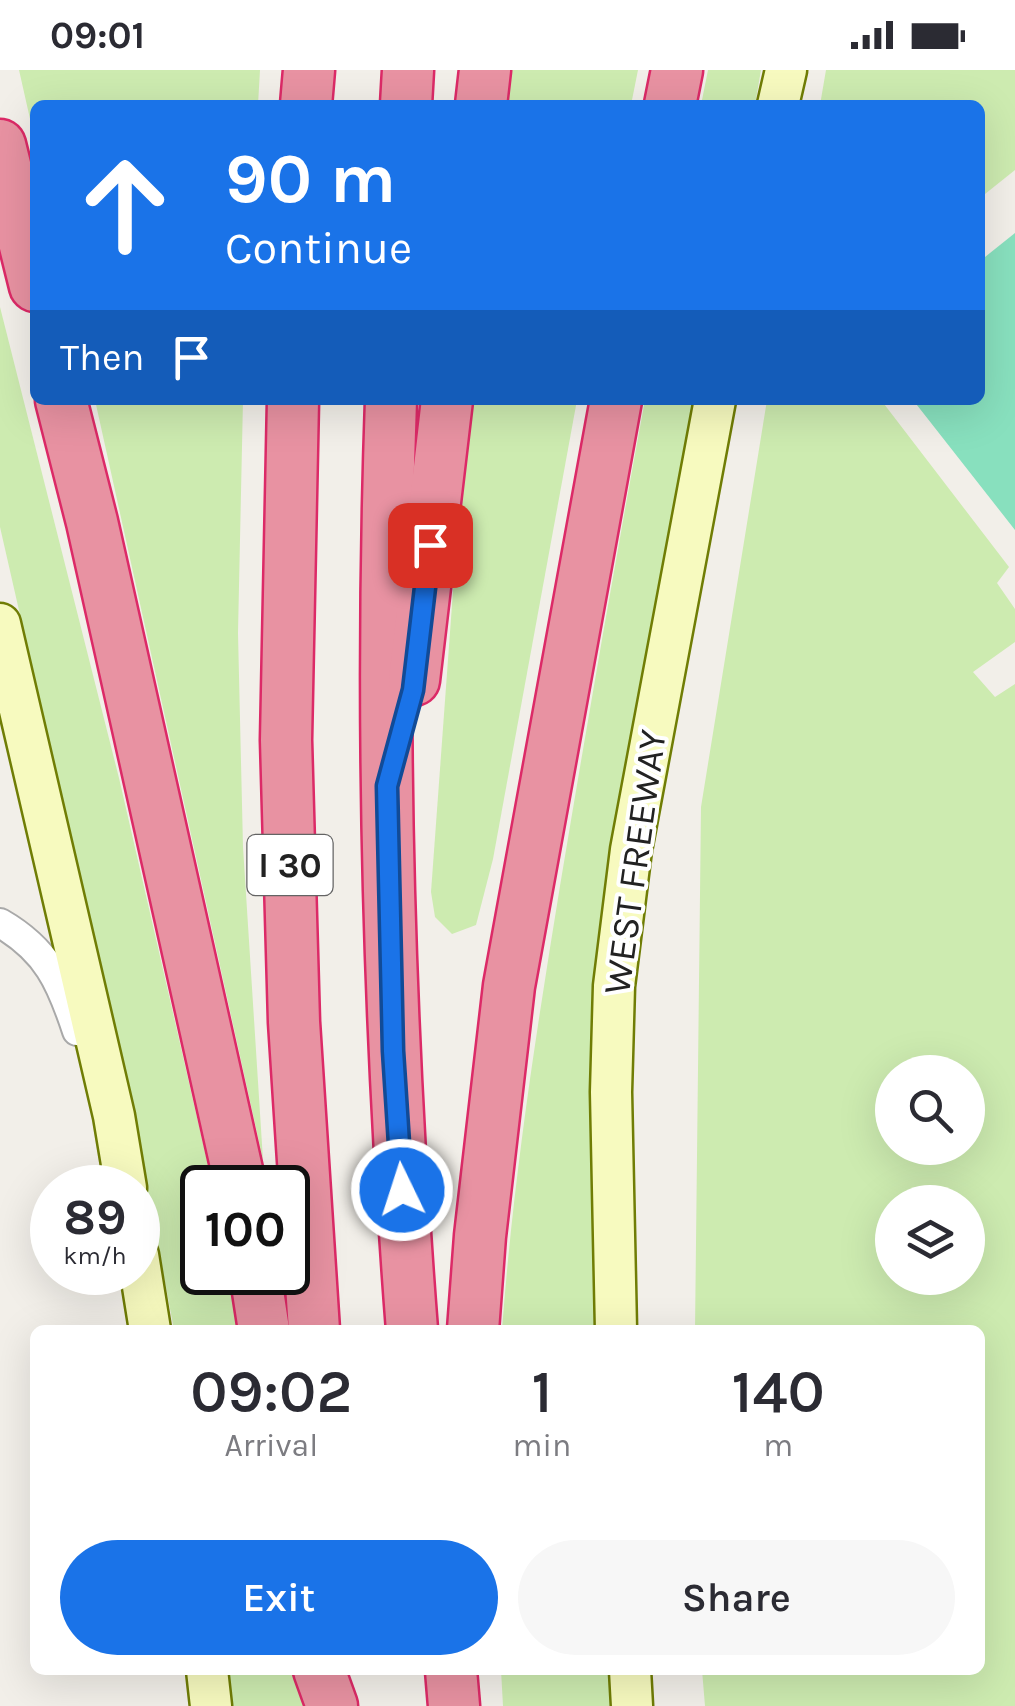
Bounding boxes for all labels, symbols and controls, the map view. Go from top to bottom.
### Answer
text: 09:01 [50,13,145,58]
text: 90 m [225,138,396,220]
icon: ahead [60,140,190,270]
text: Continue [225,222,412,274]
icon: arrive [164,330,219,385]
text: Then [60,335,144,380]
pin [388,503,473,588]
icon: arrive [403,518,458,573]
street label: WEST FREEWAY [594,727,676,997]
road number: I 30 [248,835,332,895]
map controls [875,1055,985,1295]
button: search [875,1055,985,1165]
position arrow [350,1138,454,1242]
speed limit sign: 100 [180,1165,310,1295]
button: layers [875,1185,985,1295]
text: 89 [64,1188,126,1247]
text: km/h [63,1241,127,1270]
text: 09:02 [190,1357,352,1427]
text: 1 [531,1357,552,1427]
text: 140 [731,1357,825,1427]
text: Arrival [224,1427,318,1464]
text: min [512,1427,571,1464]
text: m [763,1427,793,1464]
button: Exit [60,1540,498,1655]
button: Share [518,1540,955,1655]

